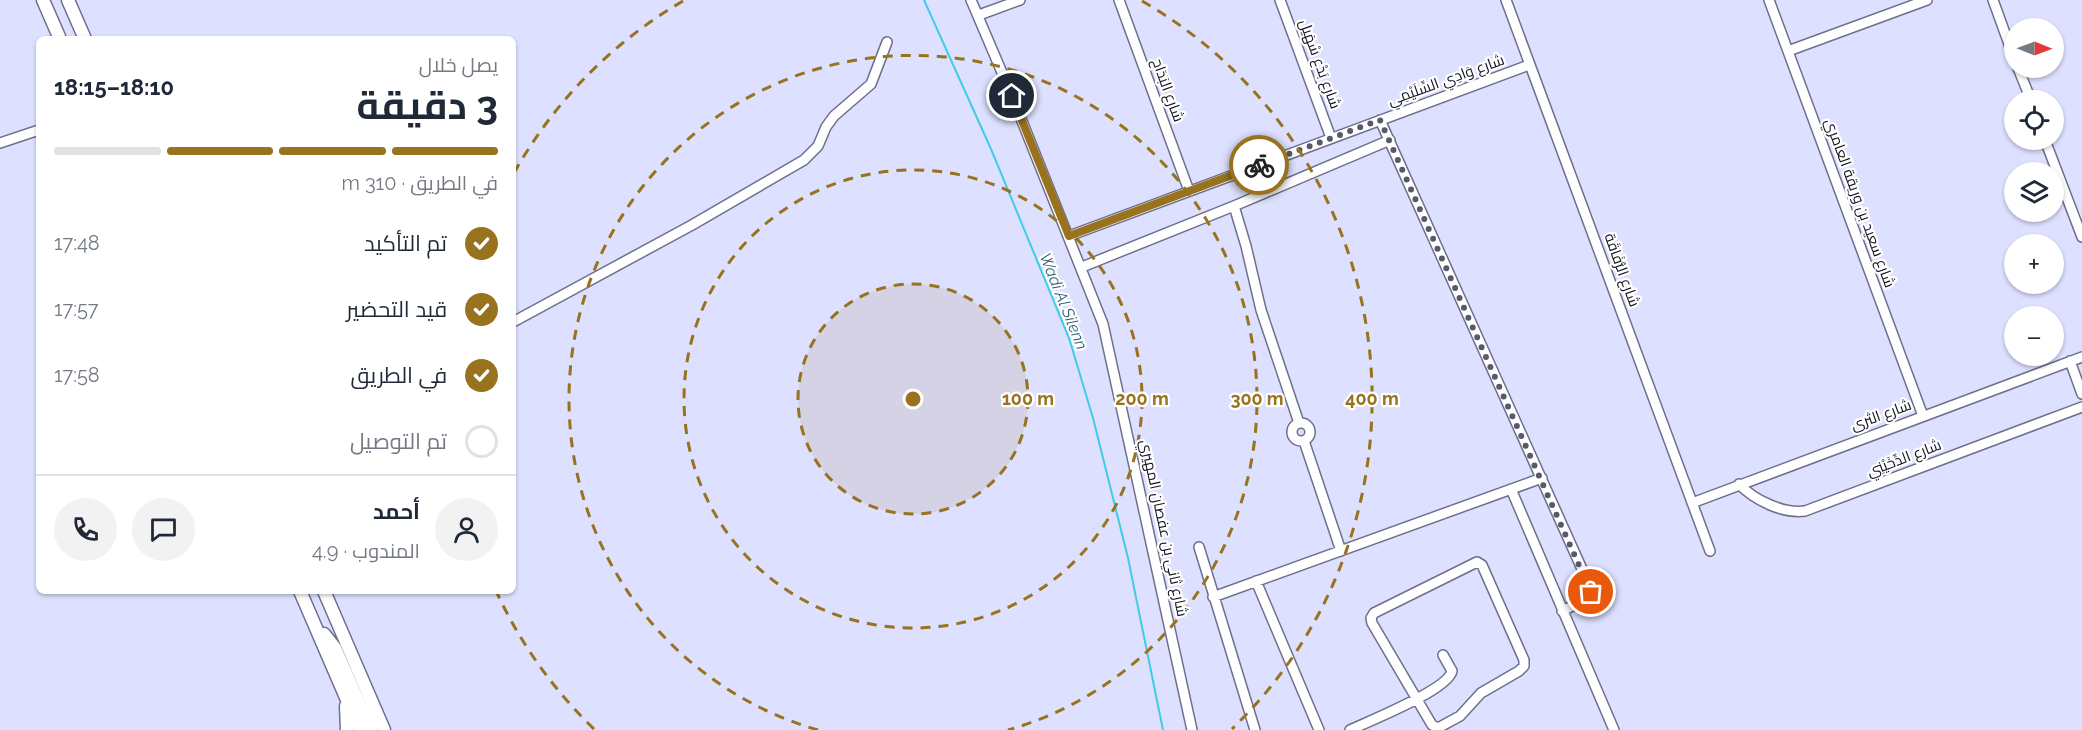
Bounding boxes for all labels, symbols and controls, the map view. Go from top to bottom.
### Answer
street label: شارع بَدْع سْهَيل [1294,17,1345,112]
north arrow [2004,18,2064,78]
map controls [2004,18,2064,366]
street label: شارع وَادِي السِّلَيْمِي [1385,50,1508,112]
text: يصل خلال [419,53,498,77]
street label: شارع البَدَاح [1146,56,1188,125]
pin [986,70,1037,121]
text: 18:10–18:15 [54,74,174,100]
icon: home [995,79,1028,112]
text: 3 دقيقة [357,82,498,128]
button: locate [2004,90,2064,150]
street label: شارع سعيد بن وريقة العامري [1818,116,1899,291]
courier [1229,135,1289,195]
icon: bike [1243,149,1276,182]
button: layers [2004,162,2064,222]
text: في الطريق · 310 m [341,171,498,195]
icon: check [465,227,498,260]
text: تم التأكيد [364,230,447,256]
text: 17:48 [54,231,100,255]
street label: شارع الرُّفَاقَة [1599,231,1644,310]
button: + [2004,234,2064,294]
water label: Wadi Al Silenn [1036,250,1092,352]
icon: check [465,293,498,326]
text: قيد التحضير [346,296,447,322]
text: 17:57 [54,297,98,321]
button: − [2004,306,2064,366]
icon: check [465,359,498,392]
text: في الطريق [351,362,447,388]
text: 17:58 [54,363,100,387]
text: 100 m [1002,388,1054,409]
text: 200 m [1115,388,1169,409]
text: 300 m [1230,388,1284,409]
text: 400 m [1345,388,1399,409]
centre of rings [903,389,923,409]
street label: شارع الثرى [1848,396,1915,436]
text: تم التوصيل [350,428,447,454]
street label: شارع الدِّخَيْنِي [1864,436,1945,483]
street label: شارع ثاني بن عفصان المهيري [1133,438,1192,619]
button: phone [54,498,117,561]
button: chat [132,498,195,561]
text: أحمد [373,498,420,524]
button: person [435,498,498,561]
text: المندوب · 4.9 [312,539,420,563]
pin [1565,566,1616,617]
icon: bag [1574,575,1607,608]

